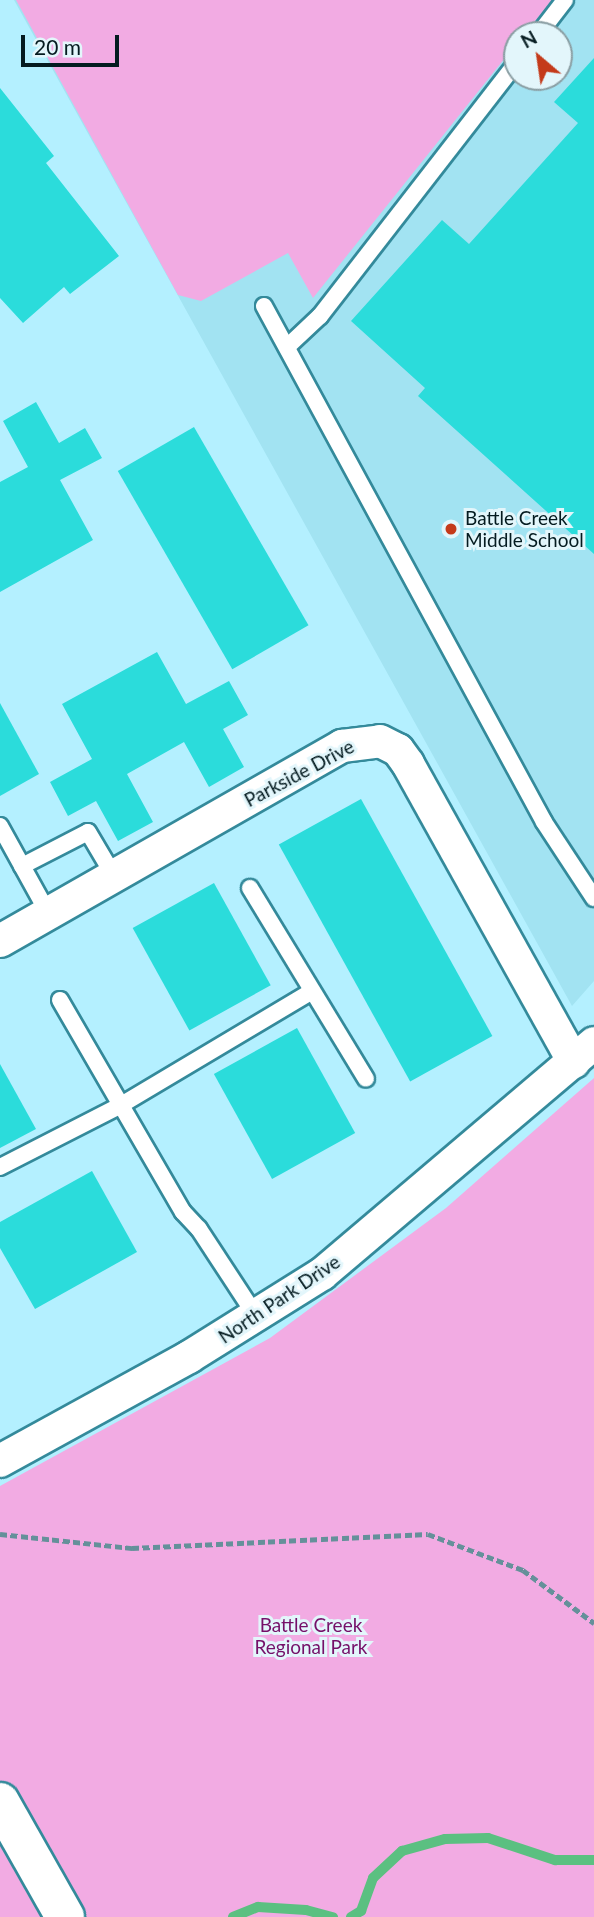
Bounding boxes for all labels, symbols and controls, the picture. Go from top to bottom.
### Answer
scale bar [24,21,122,65]
north arrow [503,21,573,91]
text: N [517,25,541,53]
text: 20 m [34,34,81,59]
place label: Battle Creek Middle School [465,507,584,551]
marker: Battle Creek Middle School [443,521,459,537]
street label: Parkside Drive [240,735,358,811]
street label: North Park Drive [214,1250,344,1348]
park label: Battle Creek Regional Park [254,1614,368,1658]

